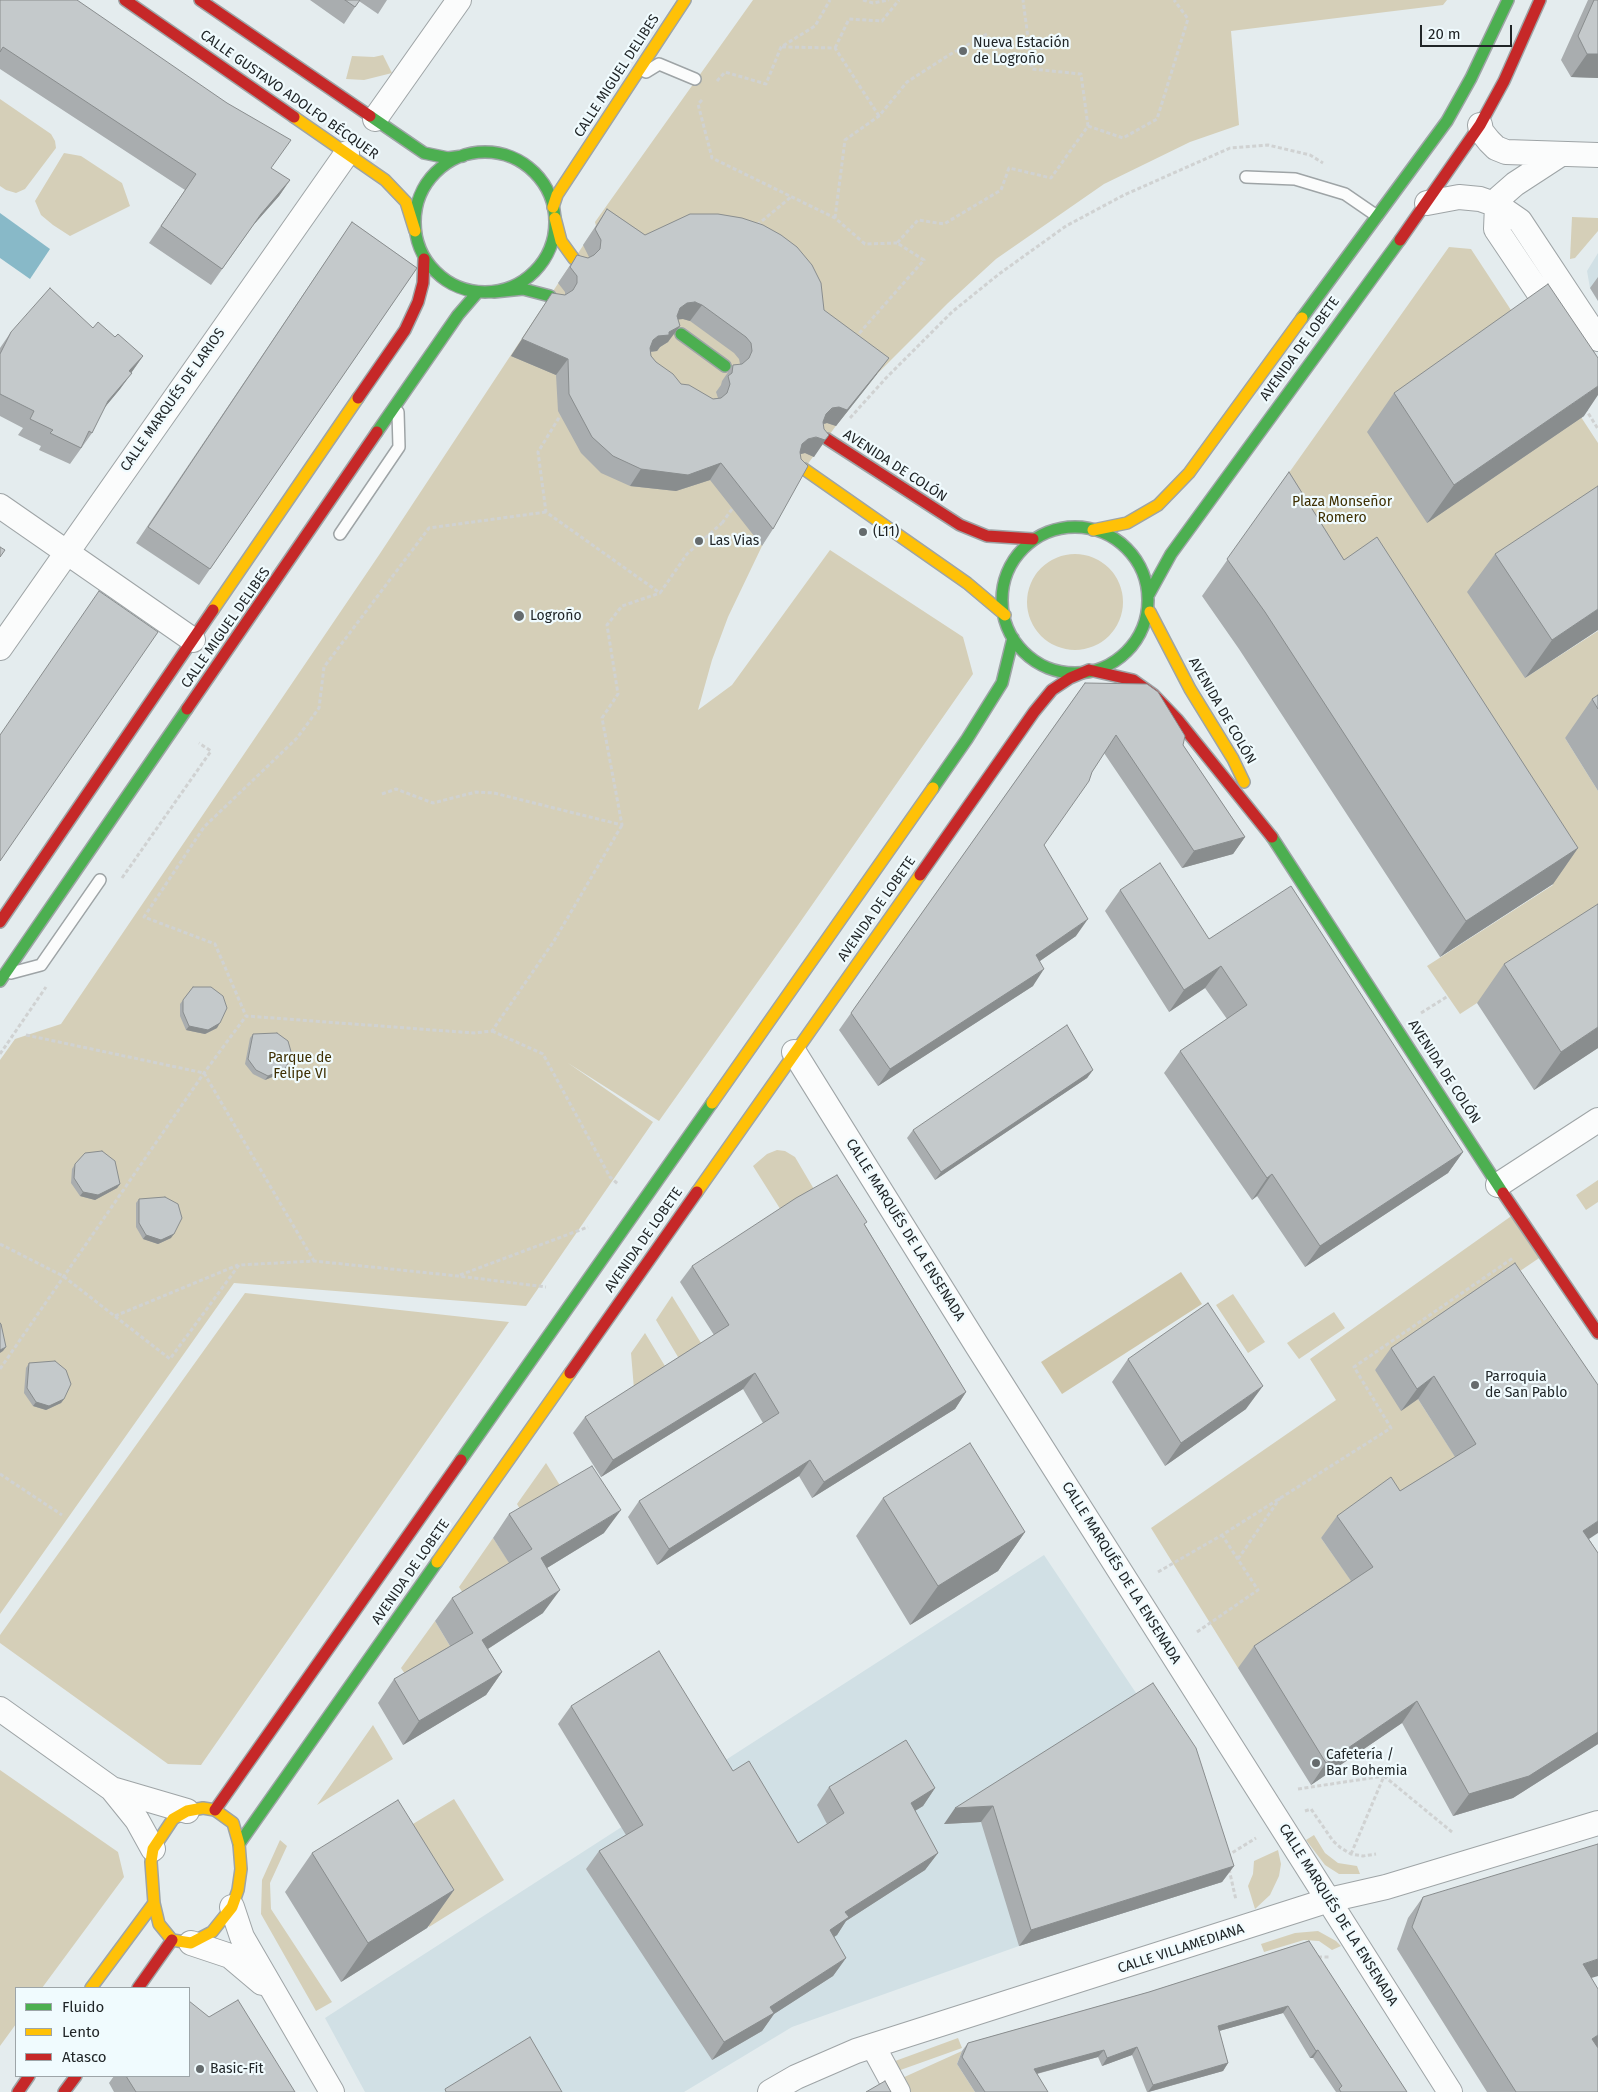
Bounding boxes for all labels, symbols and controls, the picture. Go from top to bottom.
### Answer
street label: CALLE MIGUEL DELIBES [571,11,663,141]
scale bar [1423,15,1516,47]
text: 20 m [1428,25,1461,43]
street label: CALLE GUSTAVO ADOLFO BÉCQUER [197,27,381,163]
place label: Nueva Estación de Logroño [973,35,1070,68]
marker: Nueva Estación de Logroño [957,45,969,57]
street label: AVENIDA DE LOBETE [1257,294,1343,404]
street label: CALLE MARQUÉS DE LARIOS [117,325,229,475]
street label: AVENIDA DE COLÓN [840,426,950,506]
park label: Plaza Monseñor Romero [1292,494,1392,526]
place label: (L11) [873,524,899,540]
marker: (L11) [857,526,869,538]
place label: Las Vias [709,533,759,549]
marker: Las Vias [693,535,705,547]
street label: CALLE MIGUEL DELIBES [178,564,274,692]
place label: Logroño [530,608,582,624]
marker: Logroño [512,609,526,623]
street label: AVENIDA DE COLÓN [1185,655,1259,767]
street label: AVENIDA DE LOBETE [834,853,920,965]
street label: AVENIDA DE COLÓN [1404,1017,1484,1127]
park label: Parque de Felipe VI [268,1050,332,1082]
street label: CALLE MARQUÉS DE LA ENSENADA [842,1136,968,1324]
street label: AVENIDA DE LOBETE [601,1184,687,1296]
place label: Parroquia de San Pablo [1485,1369,1567,1401]
marker: Parroquia de San Pablo [1469,1379,1481,1391]
street label: CALLE MARQUÉS DE LA ENSENADA [1058,1479,1184,1667]
street label: AVENIDA DE LOBETE [368,1516,454,1628]
place label: Cafetería / Bar Bohemia [1326,1747,1407,1780]
marker: Cafetería / Bar Bohemia [1310,1757,1322,1769]
street label: CALLE MARQUÉS DE LA ENSENADA [1275,1821,1401,2009]
street label: CALLE VILLAMEDIANA [1116,1921,1246,1977]
legend [15,1987,190,2077]
text: Fluido [62,1998,104,2016]
text: Lento [62,2023,100,2041]
text: Atasco [62,2048,107,2066]
place label: Basic-Fit [210,2061,264,2077]
marker: Basic-Fit [194,2063,206,2075]

